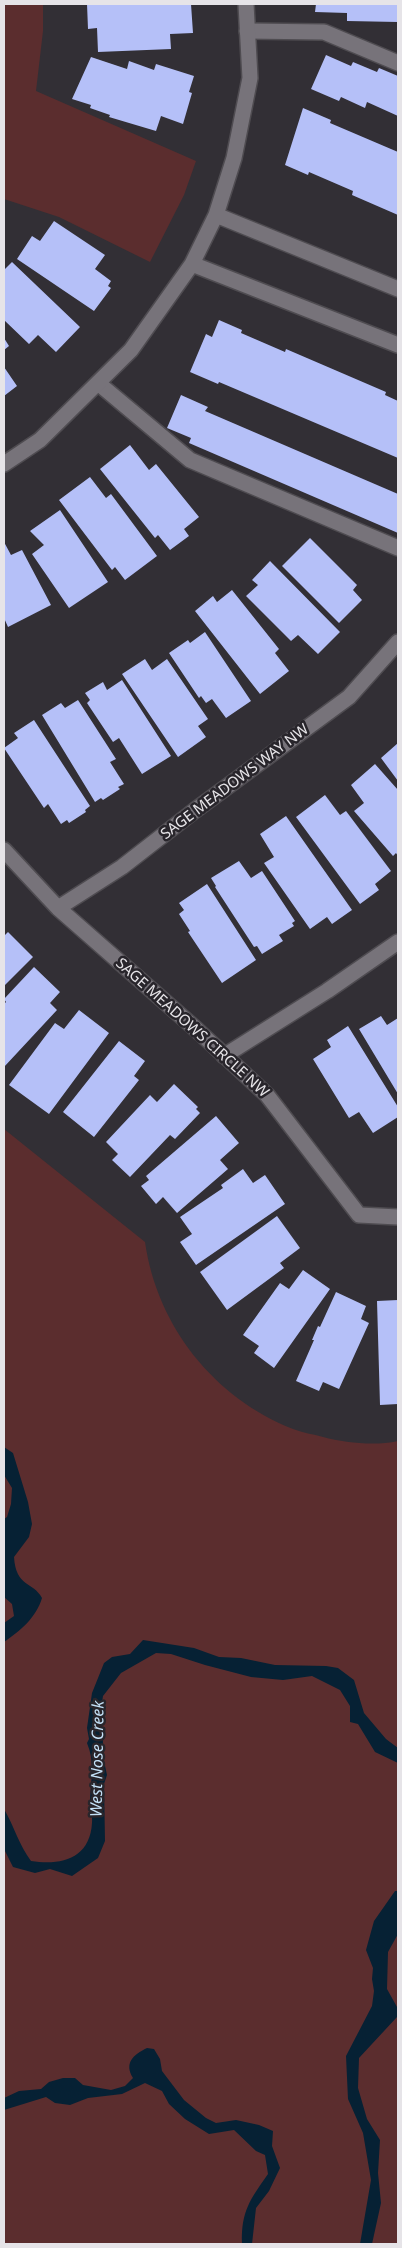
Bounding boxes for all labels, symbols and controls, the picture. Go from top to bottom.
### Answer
street label: SAGE MEADOWS WAY NW [157,720,313,844]
street label: SAGE MEADOWS CIRCLE NW [112,955,272,1101]
water label: West Nose Creek [87,1701,109,1817]

